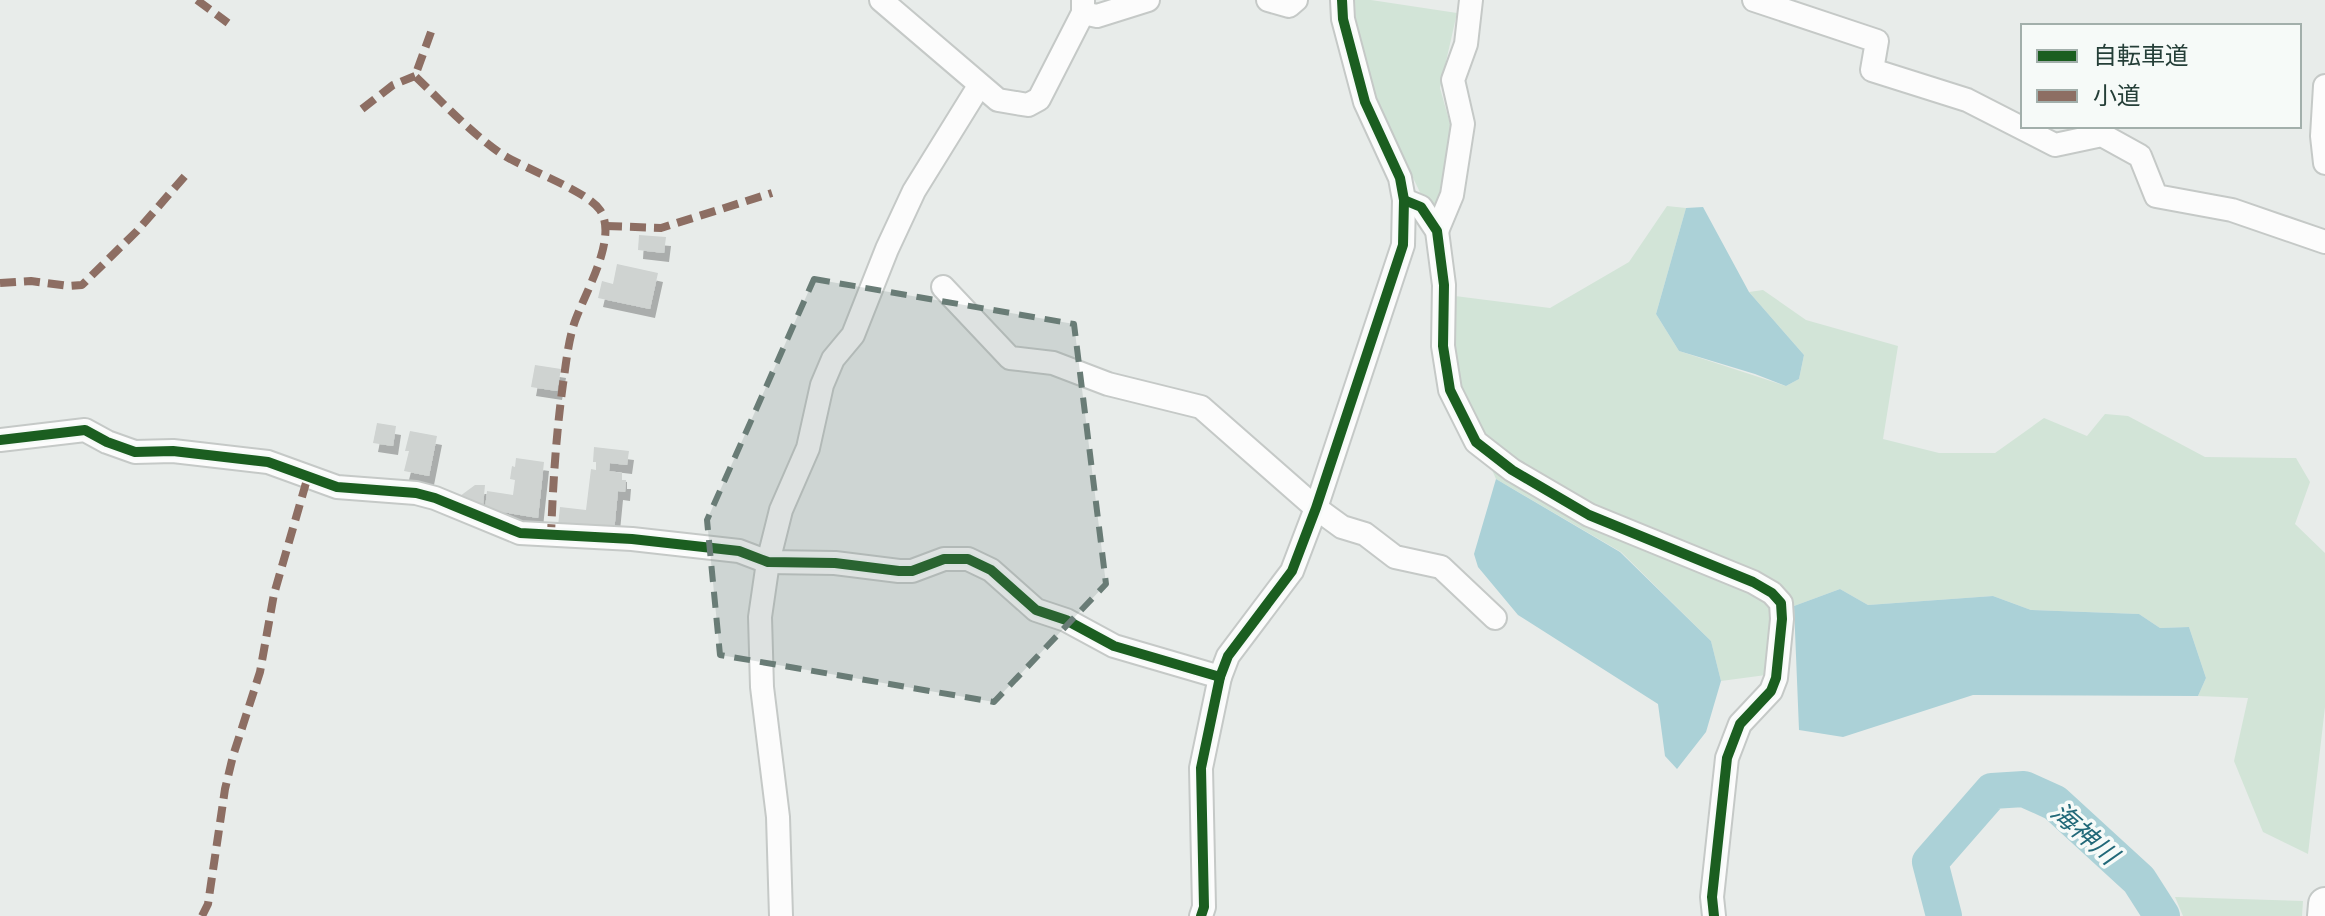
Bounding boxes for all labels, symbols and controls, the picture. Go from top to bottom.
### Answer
legend [2021,24,2301,128]
text: 自転車道 [2093,40,2189,71]
text: 小道 [2093,80,2141,111]
water label: 海神川 [2045,795,2128,873]

